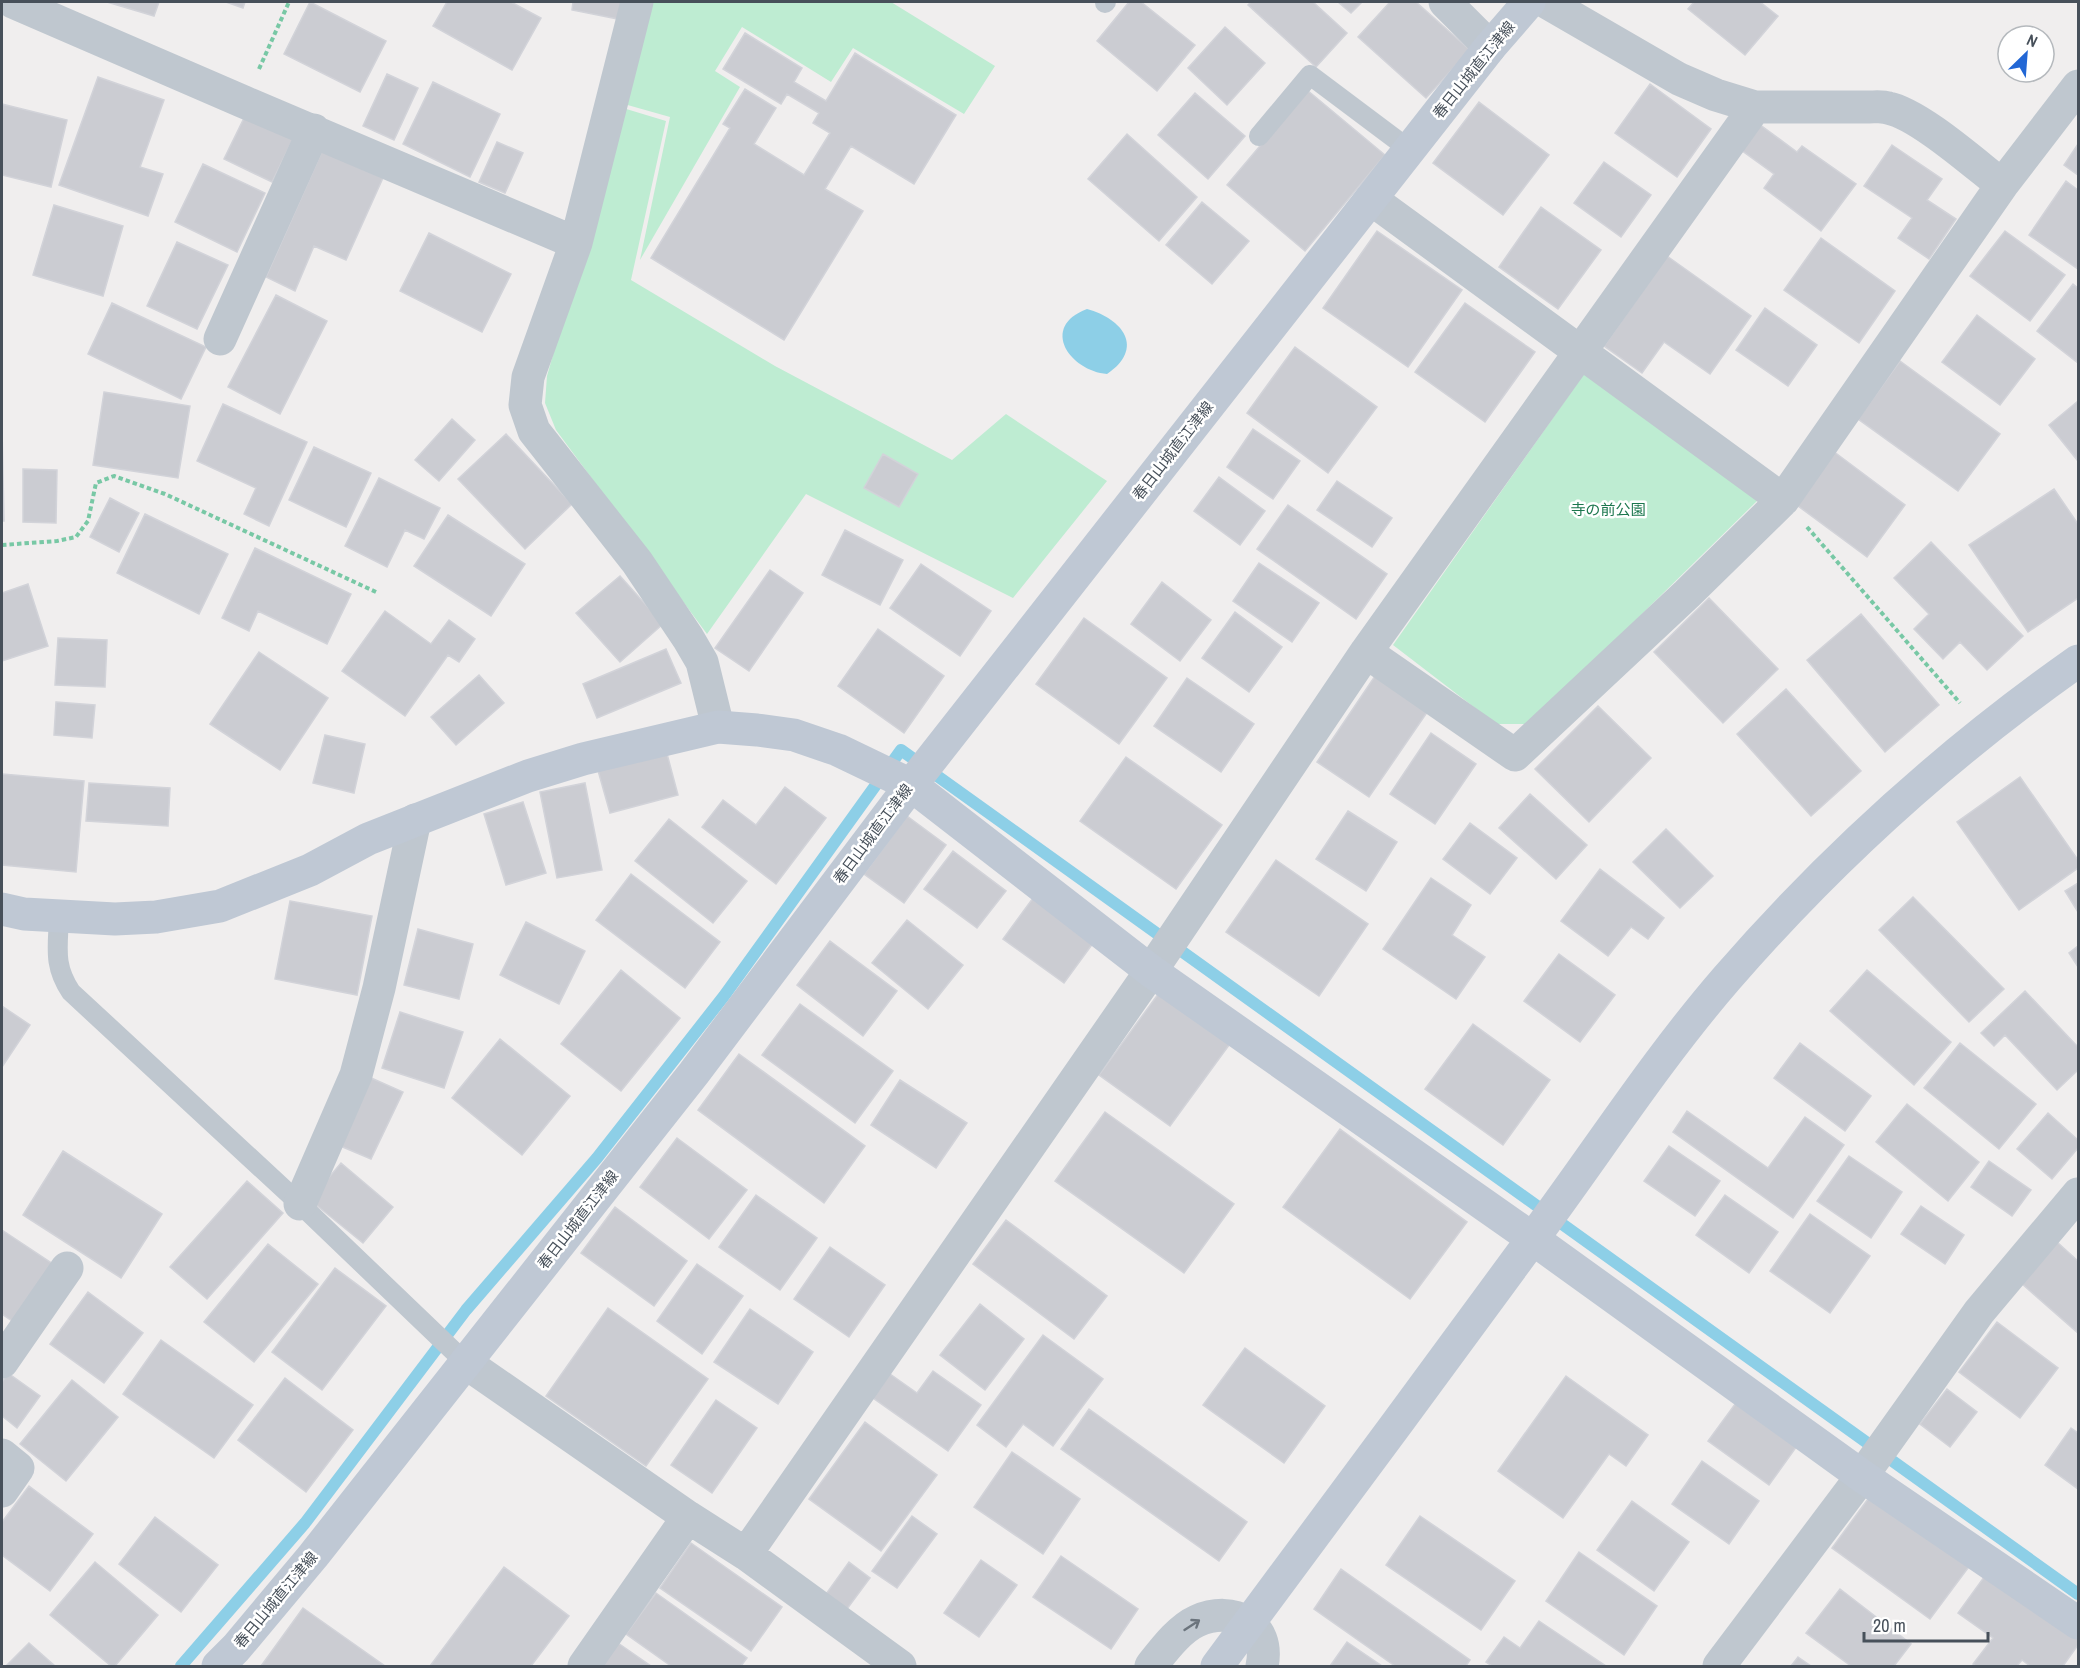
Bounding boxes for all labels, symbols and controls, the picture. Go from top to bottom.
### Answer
street label: 春日山城直江津線 [1428,16,1520,123]
north arrow [1996,24,2056,84]
text: N [2023,28,2041,52]
street label: 春日山城直江津線 [1127,397,1218,504]
park label: 寺の前公園 [1570,499,1646,520]
street label: 春日山城直江津線 [828,779,917,888]
street label: 春日山城直江津線 [532,1166,623,1273]
street label: 春日山城直江津線 [229,1547,322,1652]
scale bar [1864,1605,1988,1643]
text: 20 m [1873,1613,1906,1638]
one-way arrow [1183,1619,1200,1631]

